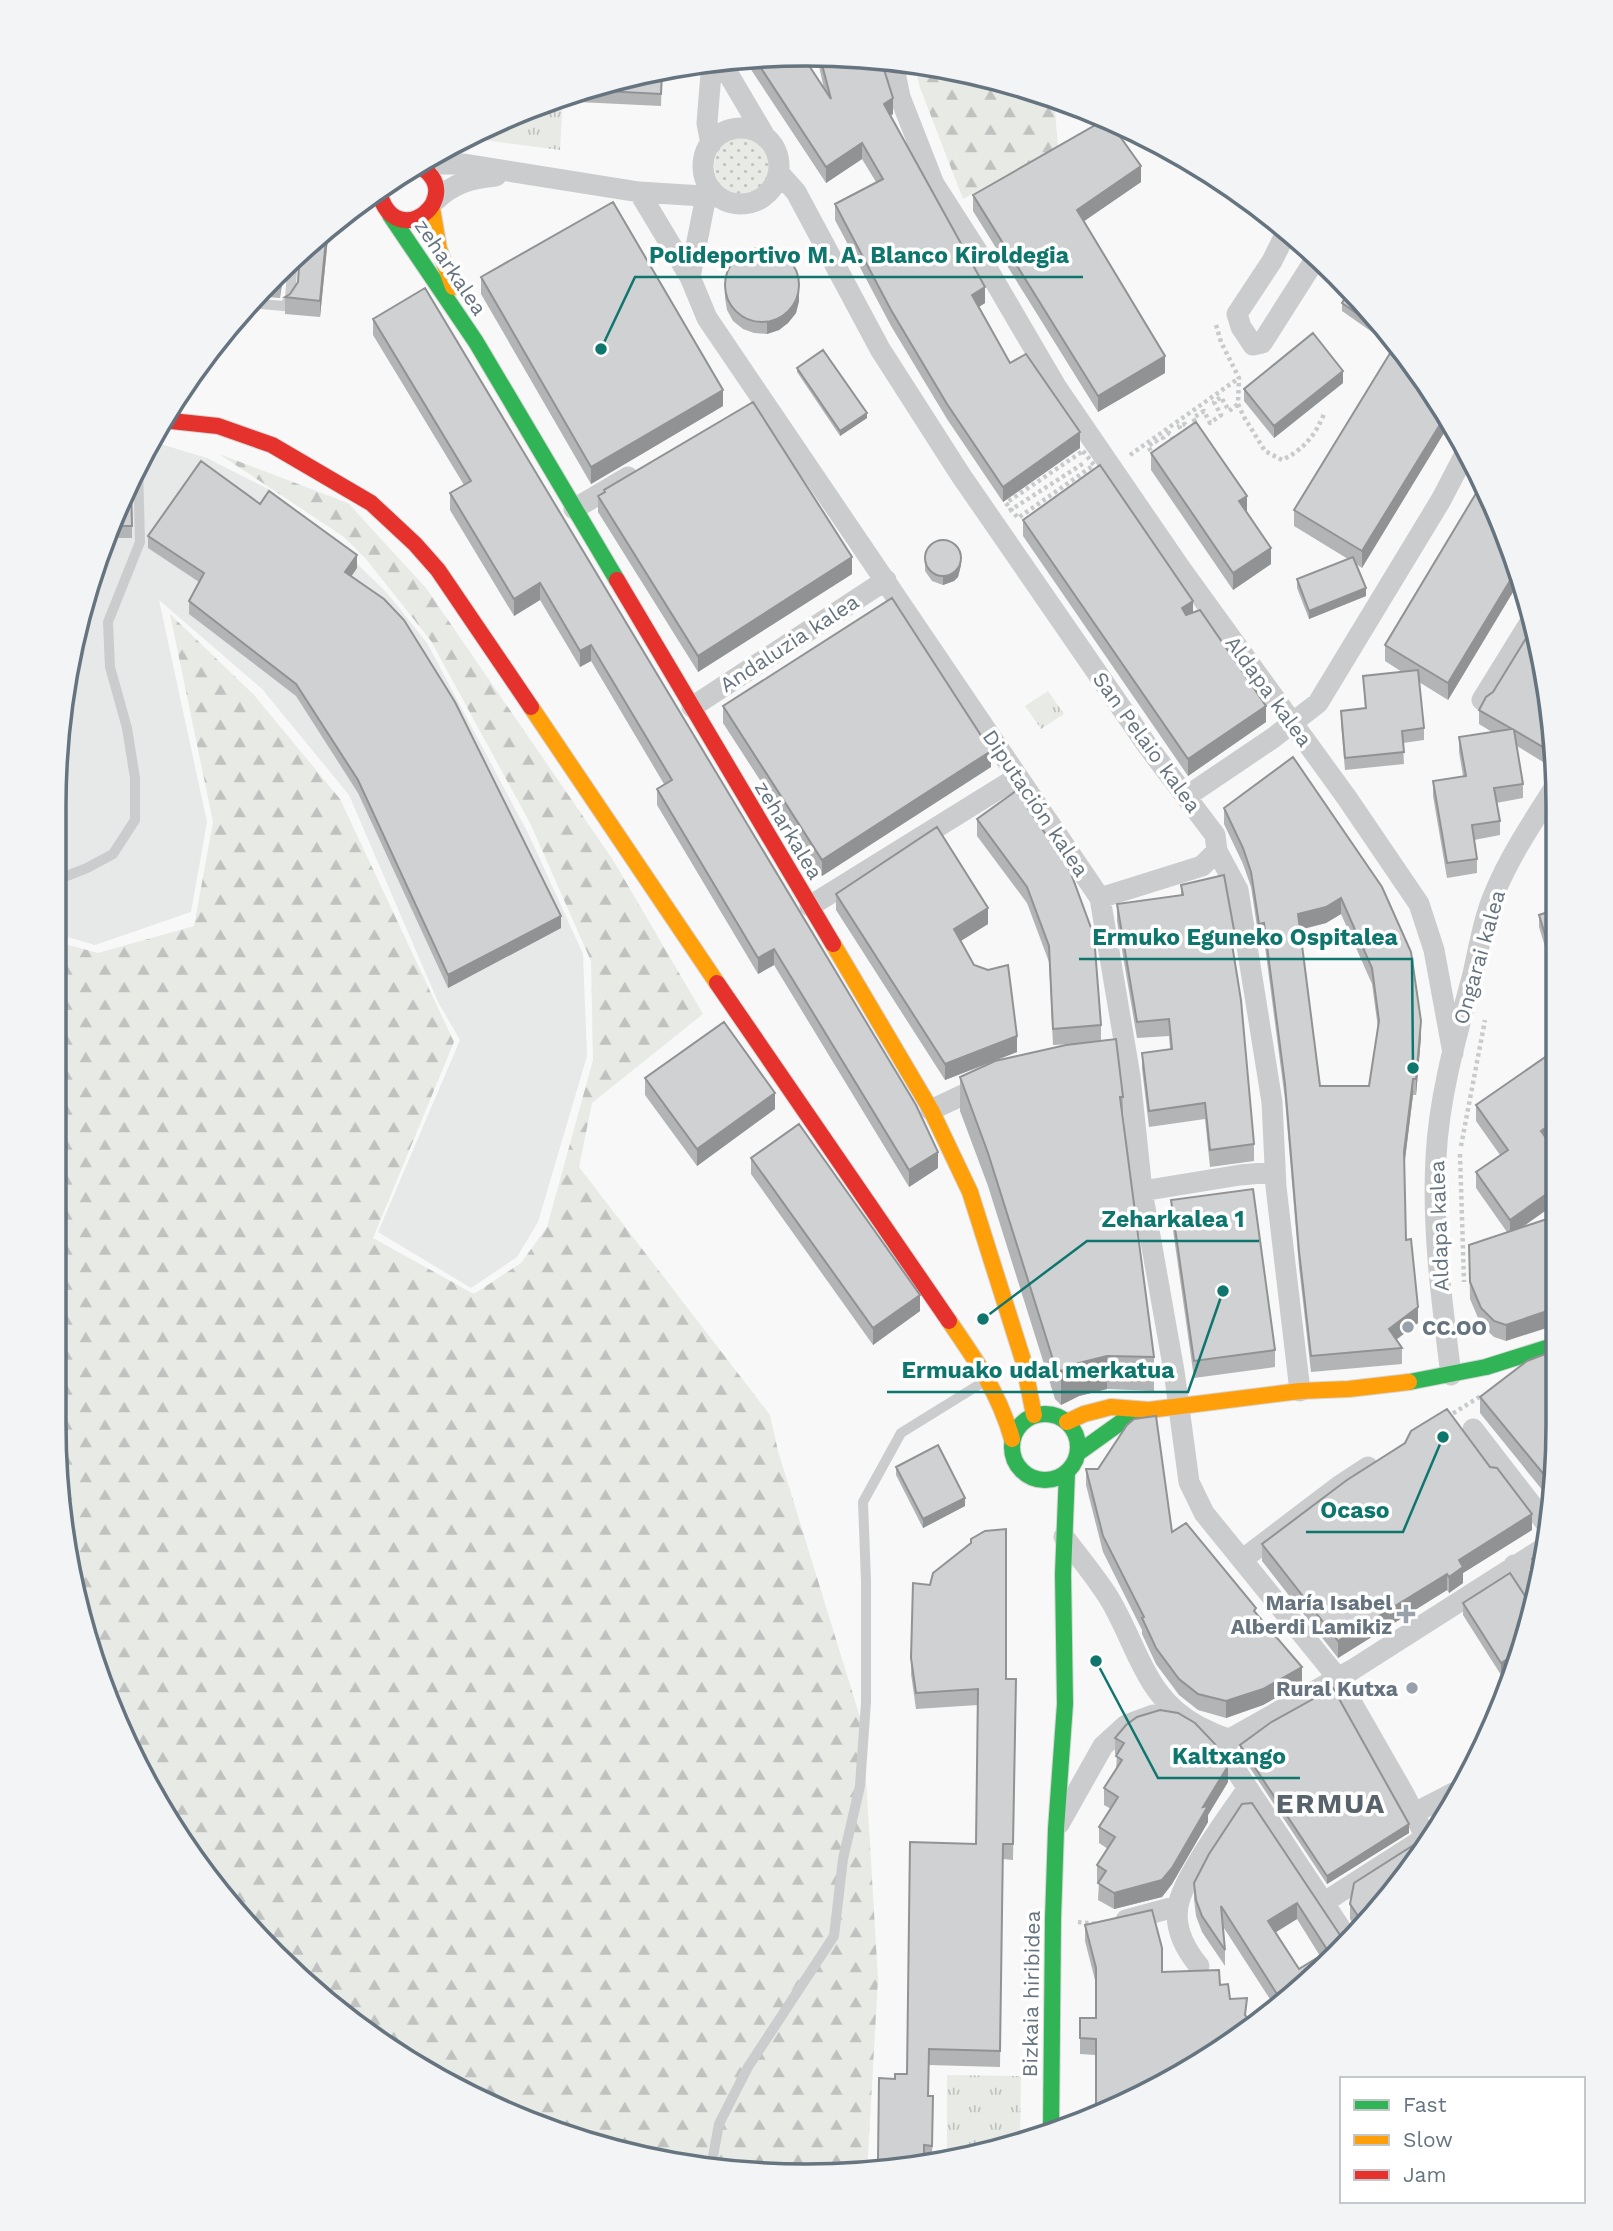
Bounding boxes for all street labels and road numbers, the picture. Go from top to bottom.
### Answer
street label: zeharkalea [410,214,492,320]
street label: Andaluzia kalea [715,589,863,697]
street label: Aldapa kalea [1220,631,1318,751]
street label: San Pelaio kalea [1088,667,1206,817]
street label: Diputación kalea [978,725,1094,881]
street label: zeharkalea [750,776,828,884]
street label: Ongarai kalea [1448,887,1510,1027]
street label: Aldapa kalea [1424,1160,1454,1292]
street label: Bizkaia hiribidea [1017,1910,1045,2078]

